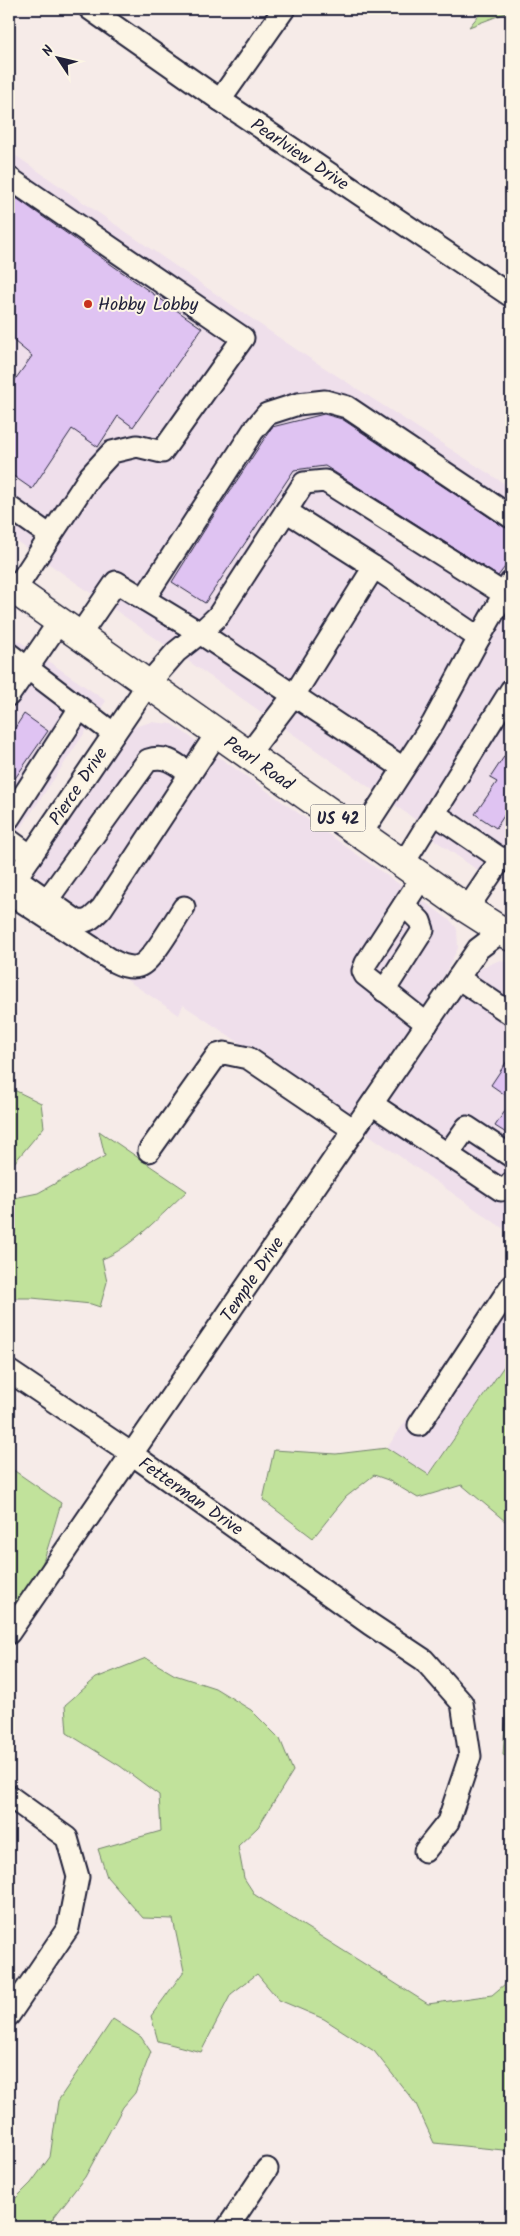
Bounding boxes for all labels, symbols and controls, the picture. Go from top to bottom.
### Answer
north arrow [32,32,82,82]
text: N [37,41,60,61]
street label: Pearlview Drive [244,111,354,199]
place label: Hobby Lobby [98,291,199,320]
marker: Hobby Lobby [82,298,94,310]
street label: Pearl Road [217,729,300,800]
street label: Pierce Drive [42,742,116,832]
road number: US 42 [310,804,366,831]
street label: Temple Drive [214,1231,293,1329]
street label: Fetterman Drive [132,1450,249,1544]

